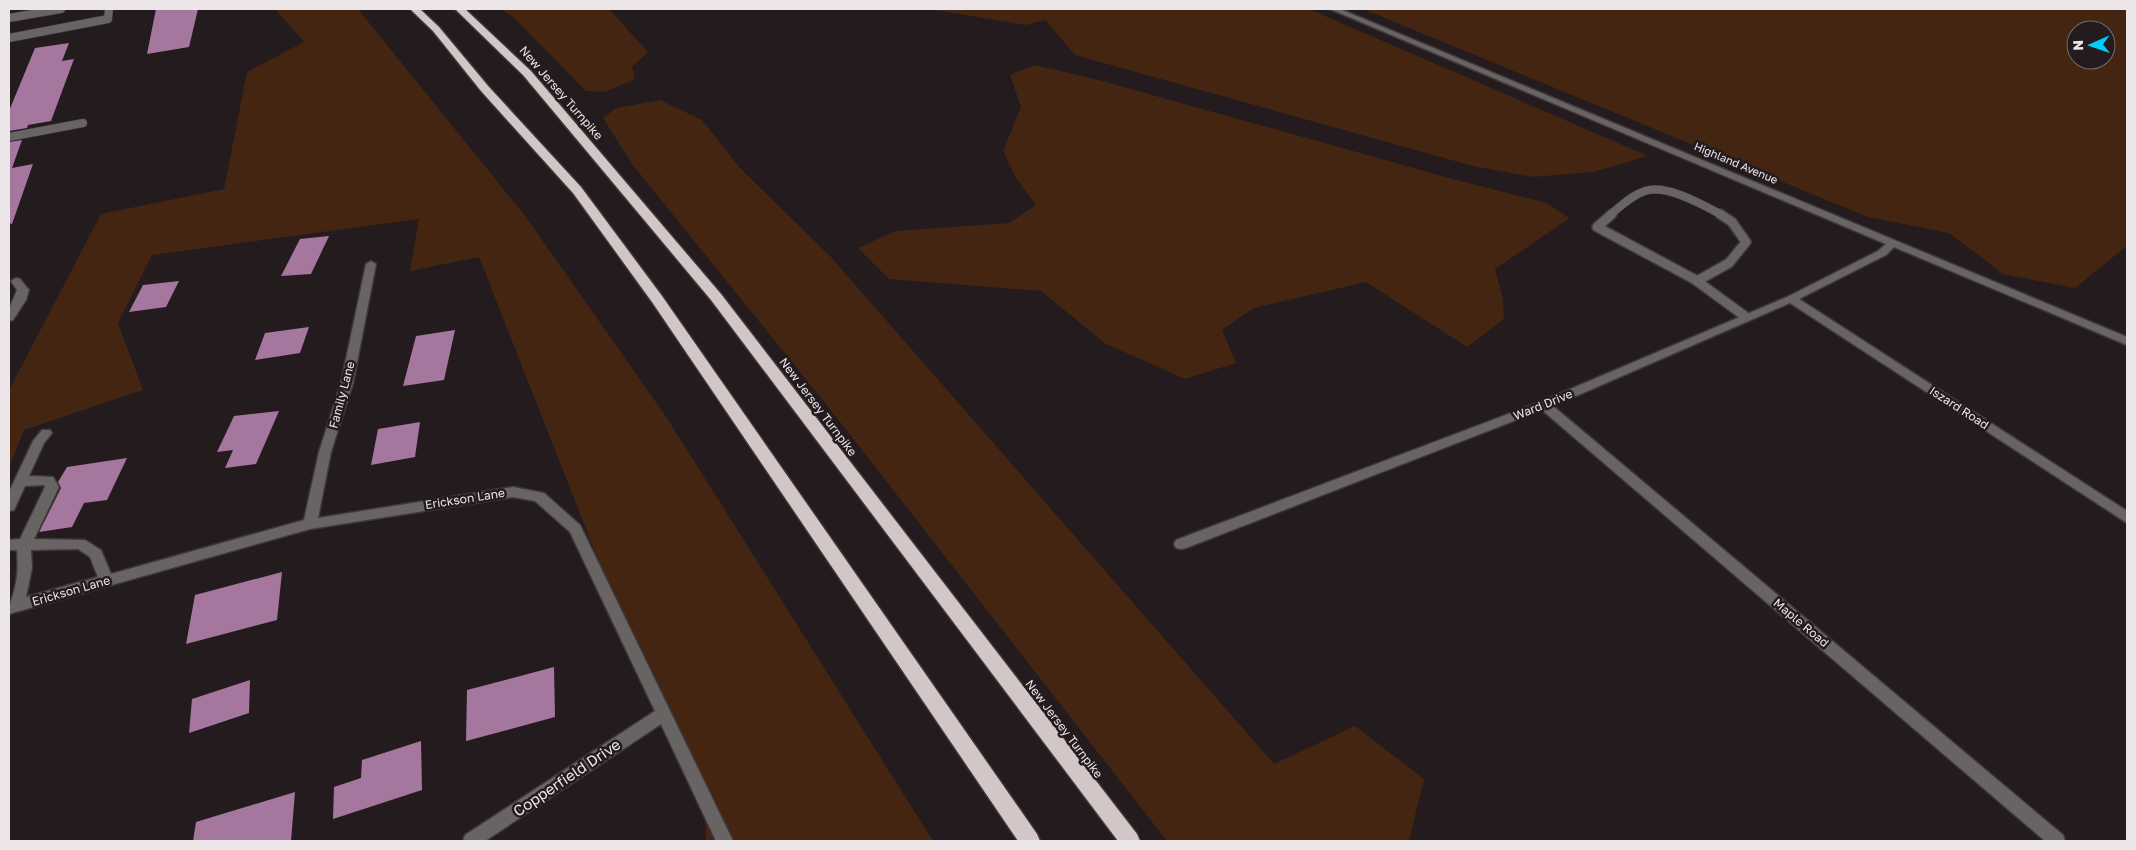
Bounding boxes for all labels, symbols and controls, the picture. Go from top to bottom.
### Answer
north arrow [2066,20,2116,70]
text: N [2069,40,2086,51]
street label: New Jersey Turnpike [516,43,606,143]
street label: Highland Avenue [1692,139,1780,186]
street label: New Jersey Turnpike [776,354,860,459]
street label: Family Lane [325,360,358,430]
street label: Iszard Road [1927,383,1992,432]
street label: Ward Drive [1511,386,1575,423]
street label: Erickson Lane [424,485,506,512]
street label: Erickson Lane [30,572,112,609]
street label: Maple Road [1771,595,1832,650]
street label: New Jersey Turnpike [1022,676,1106,781]
street label: Copperfield Drive [509,734,624,820]

